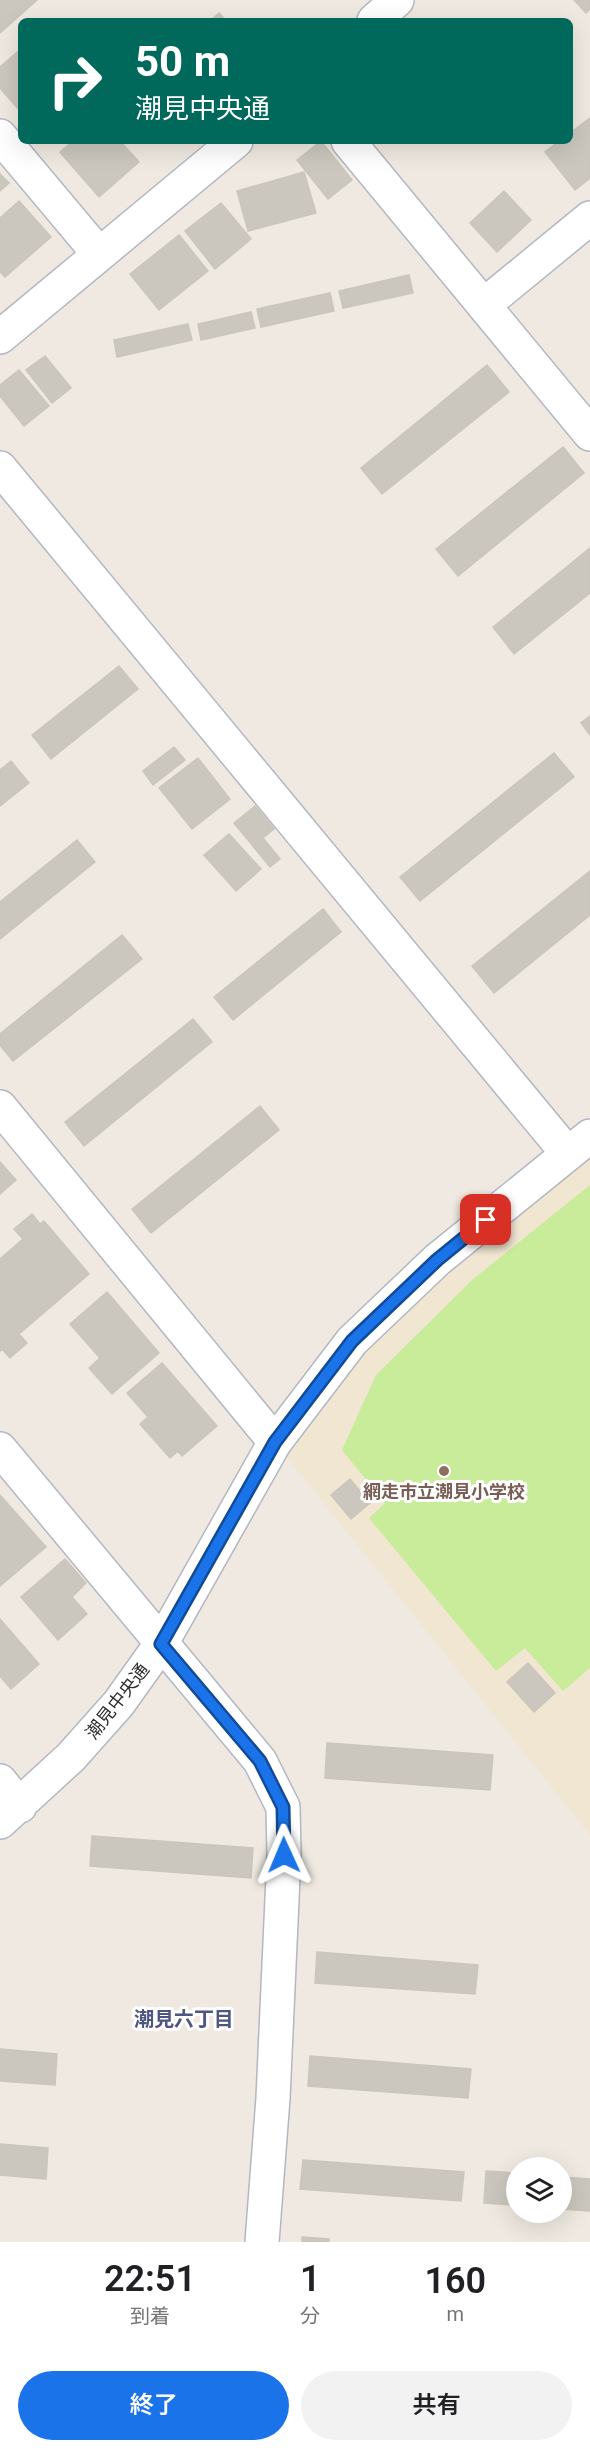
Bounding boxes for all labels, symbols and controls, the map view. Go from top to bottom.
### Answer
text: 50 m [135,37,230,86]
icon: right [36,42,114,120]
text: 潮見中央通 [135,93,270,125]
pin [460,1194,511,1245]
icon: arrive [469,1203,502,1236]
marker: 網走市立潮見小学校 [437,1464,451,1478]
place label: 網走市立潮見小学校 [363,1481,525,1502]
street label: 潮見中央通 [81,1659,153,1743]
position arrow [252,1823,316,1887]
district label: 潮見六丁目 [134,2007,234,2031]
map controls [506,2157,572,2223]
button: layers [506,2157,572,2223]
text: 22:51 [104,2258,196,2300]
text: 1 [300,2258,320,2300]
text: 160 [424,2260,486,2302]
text: m [446,2302,464,2326]
text: 到着 [130,2304,170,2328]
text: 分 [300,2304,320,2328]
button: 終了 [18,2371,289,2440]
button: 共有 [301,2371,572,2440]

